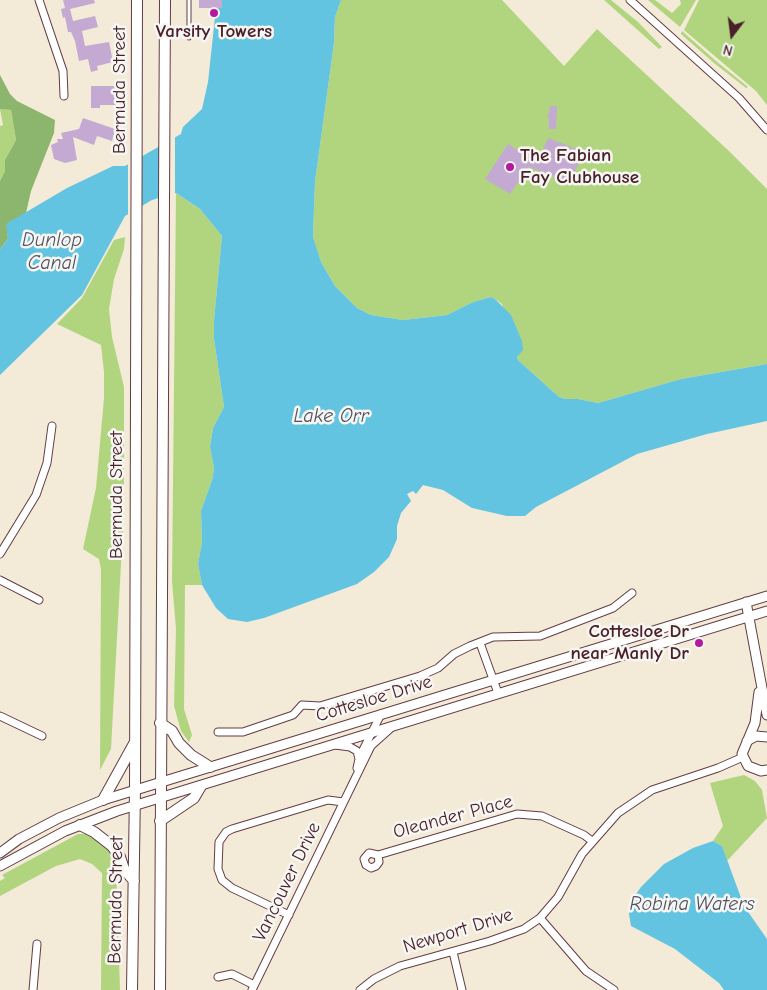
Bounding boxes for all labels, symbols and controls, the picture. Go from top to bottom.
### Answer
marker: Varsity Towers [208,7,220,19]
north arrow [707,10,757,60]
place label: Varsity Towers [156,21,272,43]
street label: Bermuda Street [109,26,131,154]
text: N [721,41,735,59]
place label: The Fabian Fay Clubhouse [520,145,639,189]
marker: The Fabian Fay Clubhouse [504,161,516,173]
water label: Dunlop Canal [22,228,82,275]
water label: Lake Orr [293,404,369,428]
street label: Bermuda Street [106,431,128,559]
place label: Cottesloe Dr near Manly Dr [571,621,689,665]
marker: Cottesloe Dr near Manly Dr [693,637,705,649]
street label: Cottesloe Drive [313,671,435,727]
street label: Oleander Place [391,790,515,844]
street label: Vancouver Drive [248,818,326,946]
street label: Bermuda Street [103,836,129,964]
water label: Robina Waters [630,892,754,916]
street label: Newport Drive [400,903,516,959]

